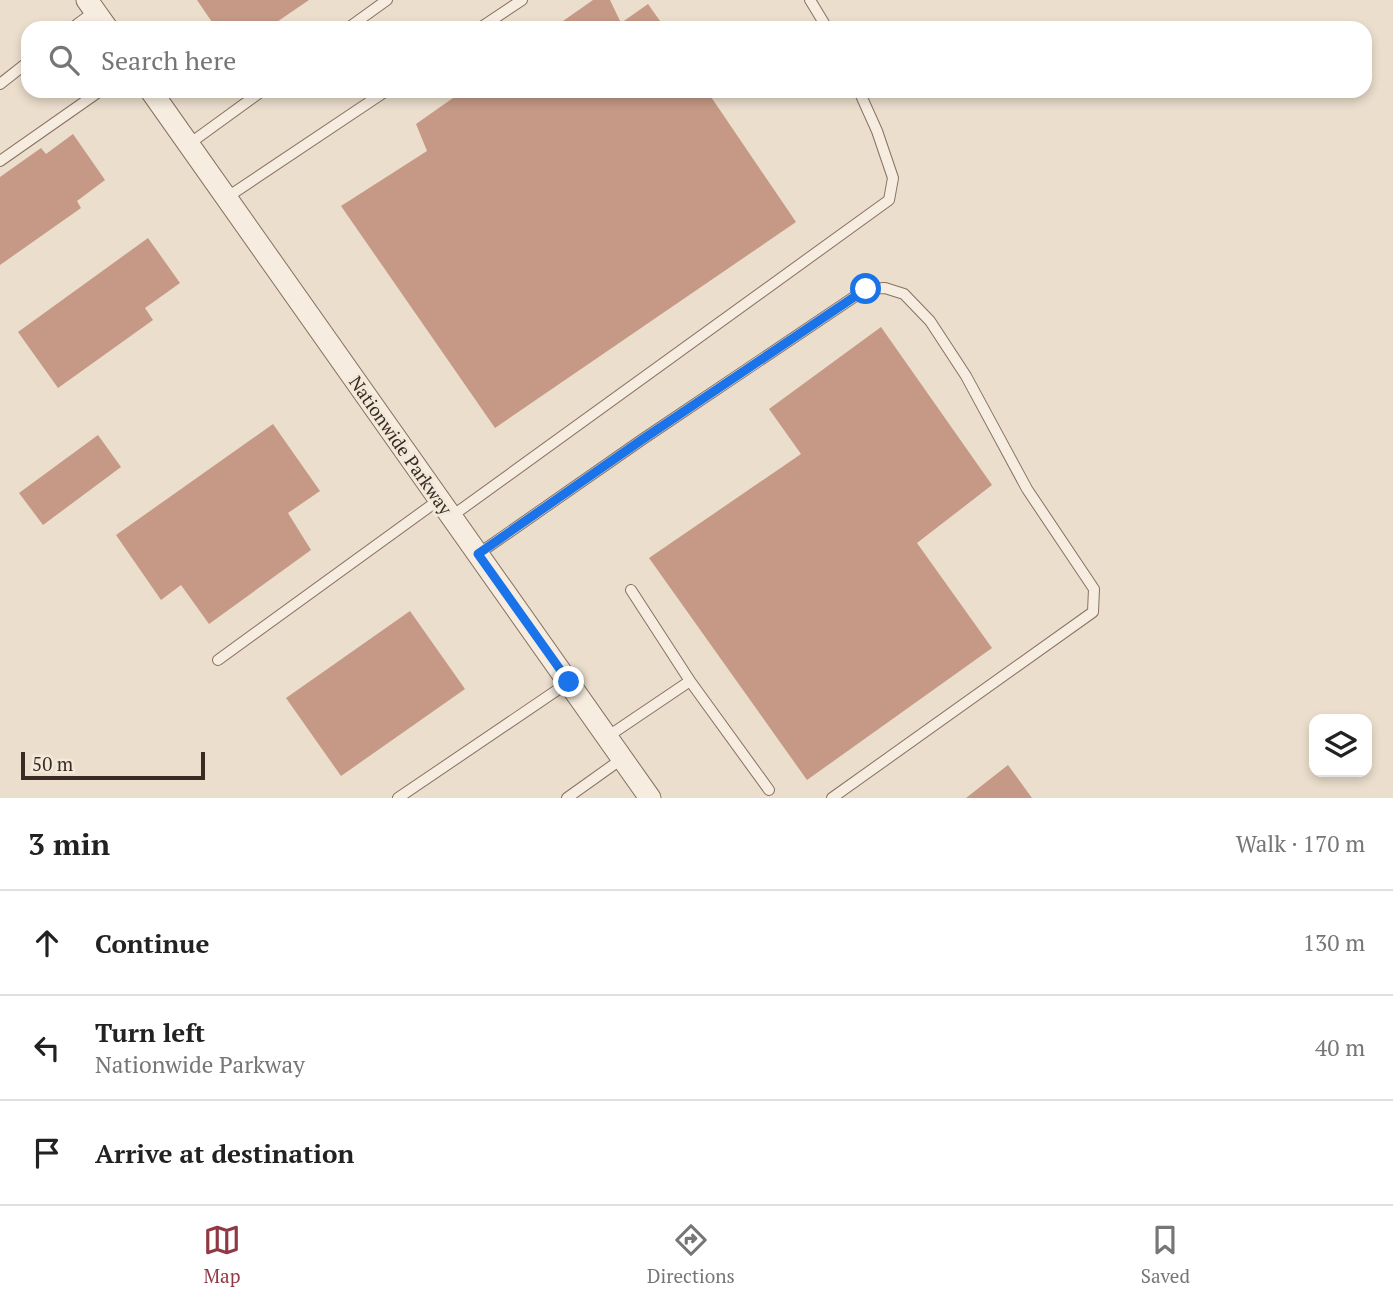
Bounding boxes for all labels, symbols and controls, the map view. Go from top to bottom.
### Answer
search box [21,21,1372,98]
icon: search [45,41,83,79]
text: Search here [101,43,236,77]
route start [850,273,881,304]
street label: Nationwide Parkway [344,371,458,520]
route end [553,666,584,697]
map controls [1309,714,1372,777]
button: layers [1309,714,1372,777]
scale bar [21,749,205,781]
text: 50 m [32,751,73,776]
text: 3 min [28,824,110,864]
text: Walk · 170 m [1236,828,1365,859]
icon: ahead [28,924,66,962]
text: Continue [95,926,209,960]
text: 130 m [1303,927,1365,958]
text: Turn left [95,1015,205,1049]
icon: left [28,1029,66,1067]
text: 40 m [1315,1032,1365,1063]
text: Nationwide Parkway [95,1049,305,1080]
icon: arrive [28,1134,66,1172]
text: Arrive at destination [95,1136,354,1170]
tab: Map [203,1221,241,1288]
tab: Directions [647,1221,735,1288]
tab: Saved [1141,1221,1190,1288]

